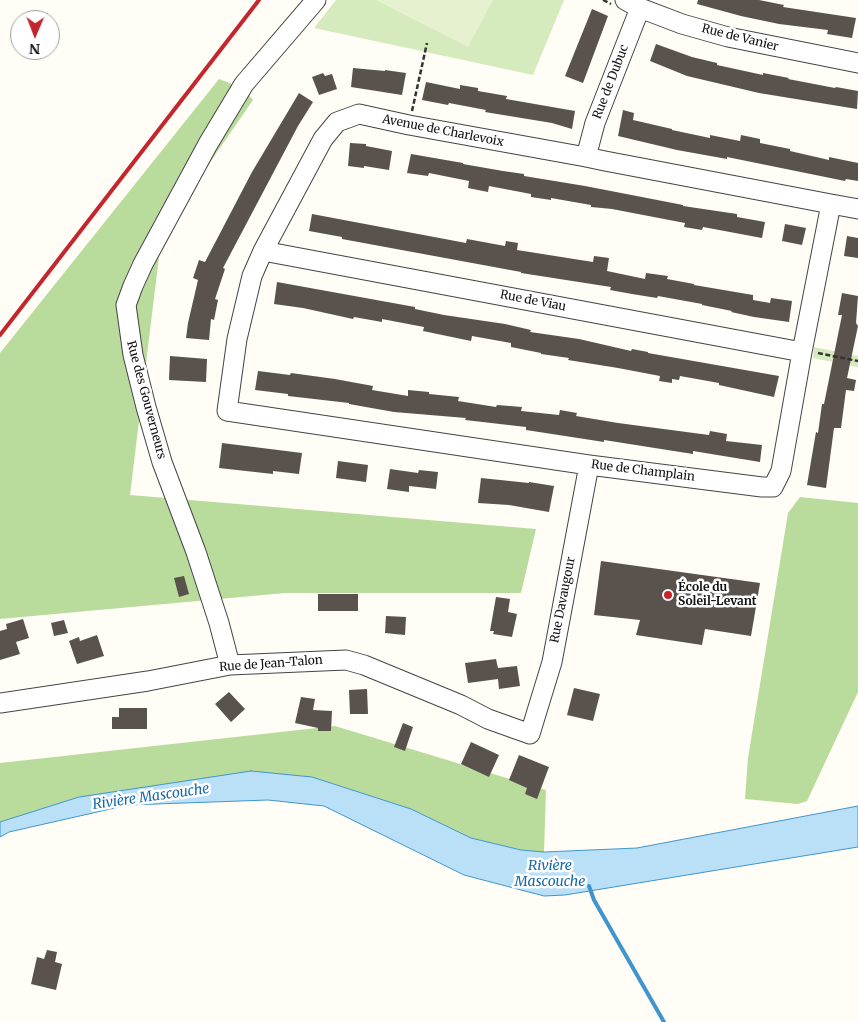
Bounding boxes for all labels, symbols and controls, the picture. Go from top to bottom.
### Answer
north arrow [10,10,60,60]
street label: Rue de Vanier [700,22,780,54]
text: N [29,40,40,58]
street label: Rue de Dubuc [590,43,632,121]
street label: Avenue de Charlevoix [381,112,505,150]
street label: Rue de Viau [499,288,567,314]
street label: Rue des Gouverneurs [123,339,169,461]
street label: Rue de Champlain [590,457,696,485]
street label: Rue Davaugour [548,556,578,644]
place label: École du Soleil-Levant [678,581,757,609]
marker: École du Soleil-Levant [662,589,674,601]
street label: Rue de Jean-Talon [219,653,323,675]
water label: Rivière Mascouche [92,780,210,814]
water label: Rivière Mascouche [515,858,585,890]

